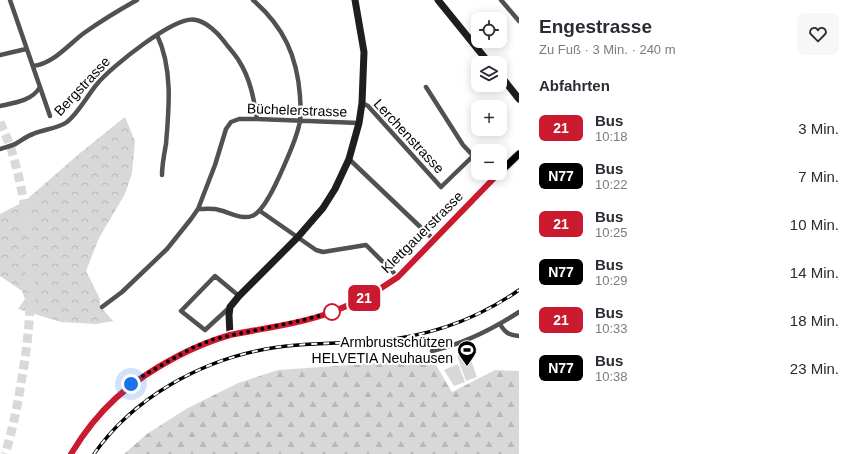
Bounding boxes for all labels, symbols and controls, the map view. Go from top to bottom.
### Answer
map controls [471,12,507,180]
button: locate [471,12,507,48]
button: heart [797,13,839,55]
text: Engestrasse [539,16,652,37]
text: Zu Fuß · 3 Min. · 240 m [539,42,676,57]
street label: Bergstrasse [51,53,113,119]
button: layers [471,56,507,92]
text: Abfahrten [539,77,610,94]
street label: Lerchenstrasse [371,96,448,177]
street label: Büchelerstrasse [247,100,348,120]
button: + [471,100,507,136]
text: Bus [595,112,623,129]
text: 21 [553,120,569,136]
text: 3 Min. [798,120,839,137]
text: 10:18 [595,129,628,144]
button: − [471,144,507,180]
text: Bus [595,160,623,177]
text: N77 [548,168,574,184]
text: 7 Min. [798,168,839,185]
text: 10:22 [595,177,628,192]
street label: Klettgauerstrasse [378,188,466,276]
text: Bus [595,208,623,225]
text: 21 [553,216,569,232]
text: 10 Min. [790,216,839,233]
text: 10:25 [595,225,628,240]
text: Bus [595,256,623,273]
text: N77 [548,264,574,280]
text: 14 Min. [790,264,839,281]
text: 10:29 [595,273,628,288]
line badge: 21 [346,285,382,311]
text: 21 [356,290,372,306]
unlabelled marker [323,303,341,321]
text: Bus [595,304,623,321]
text: 21 [553,312,569,328]
text: 18 Min. [790,312,839,329]
text: 10:33 [595,321,628,336]
place label: Armbrustschützen HELVETIA Neuhausen [312,334,453,366]
sports icon: Armbrustschützen HELVETIA Neuhausen [456,339,478,367]
text: Bus [595,352,623,369]
text: N77 [548,360,574,376]
text: 23 Min. [790,360,839,377]
text: 10:38 [595,369,628,384]
your location [121,374,141,394]

